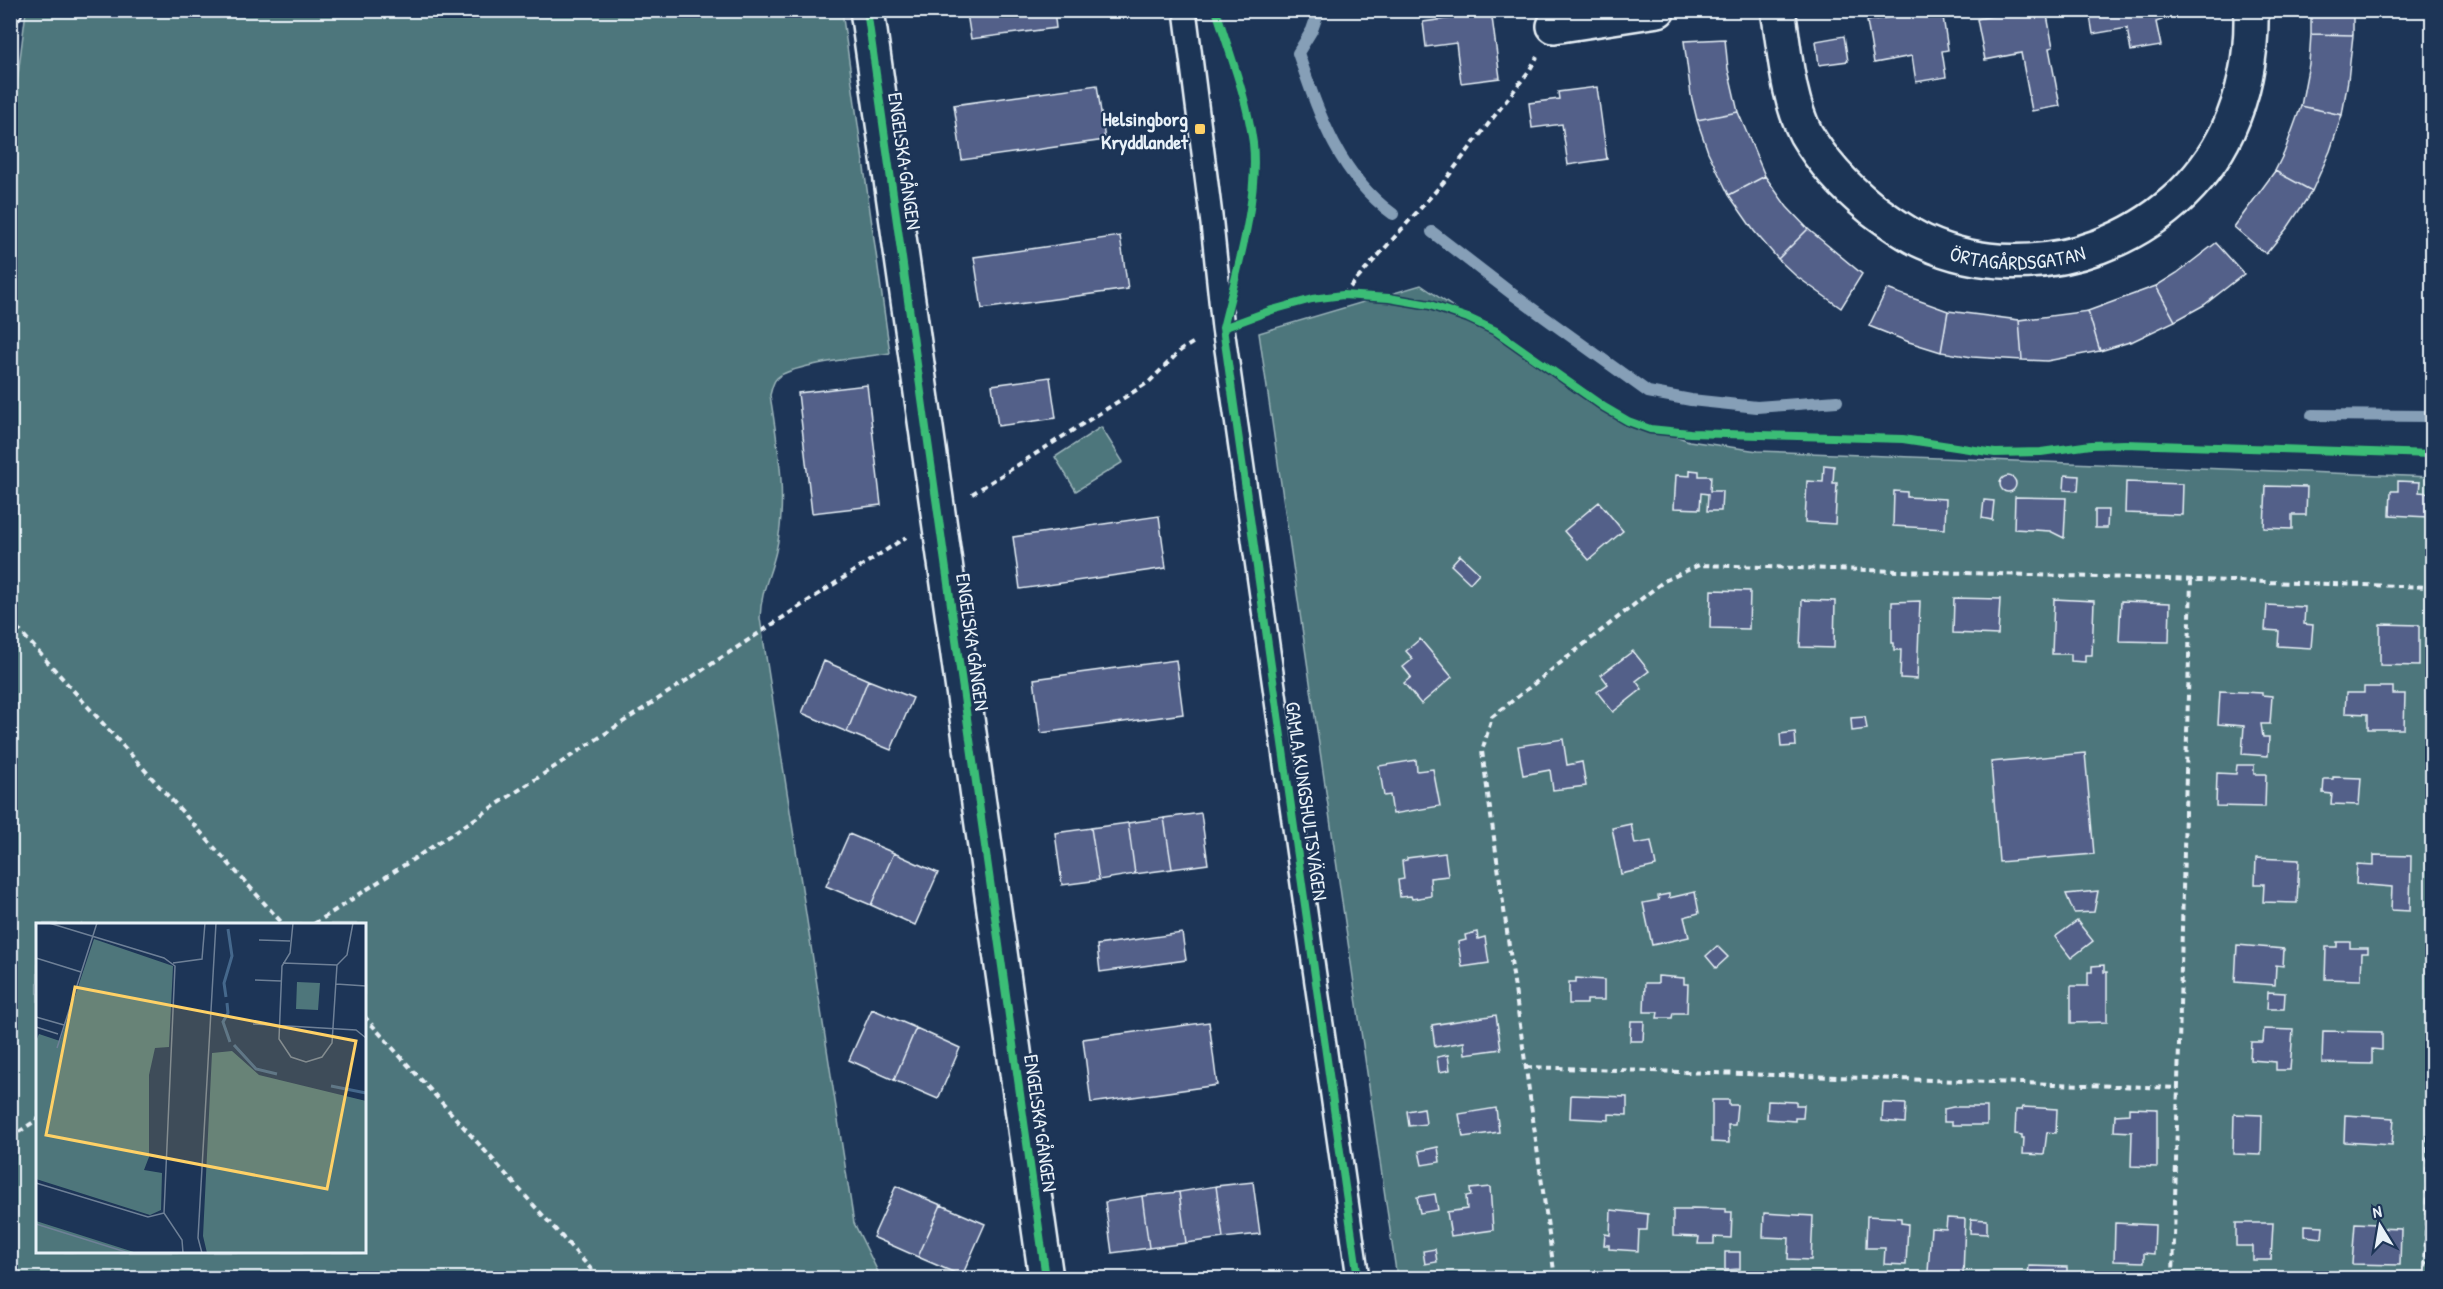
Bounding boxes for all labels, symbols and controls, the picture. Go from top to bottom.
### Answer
street label: ENGELSKA GÅNGEN [882,91,928,231]
place label: Helsingborg Kryddlandet [1101,105,1189,156]
marker: Helsingborg Kryddlandet [1193,122,1207,136]
street label: ÖRTAGÅRDSGATAN [1947,238,2088,275]
street label: ENGELSKA GÅNGEN [950,572,996,712]
street label: GAMLA KUNGSHULTSVÄGEN [1280,700,1334,902]
inset map [36,923,366,1253]
street label: ENGELSKA GÅNGEN [1018,1053,1064,1193]
north arrow [2350,1196,2410,1256]
text: N [2371,1200,2384,1223]

